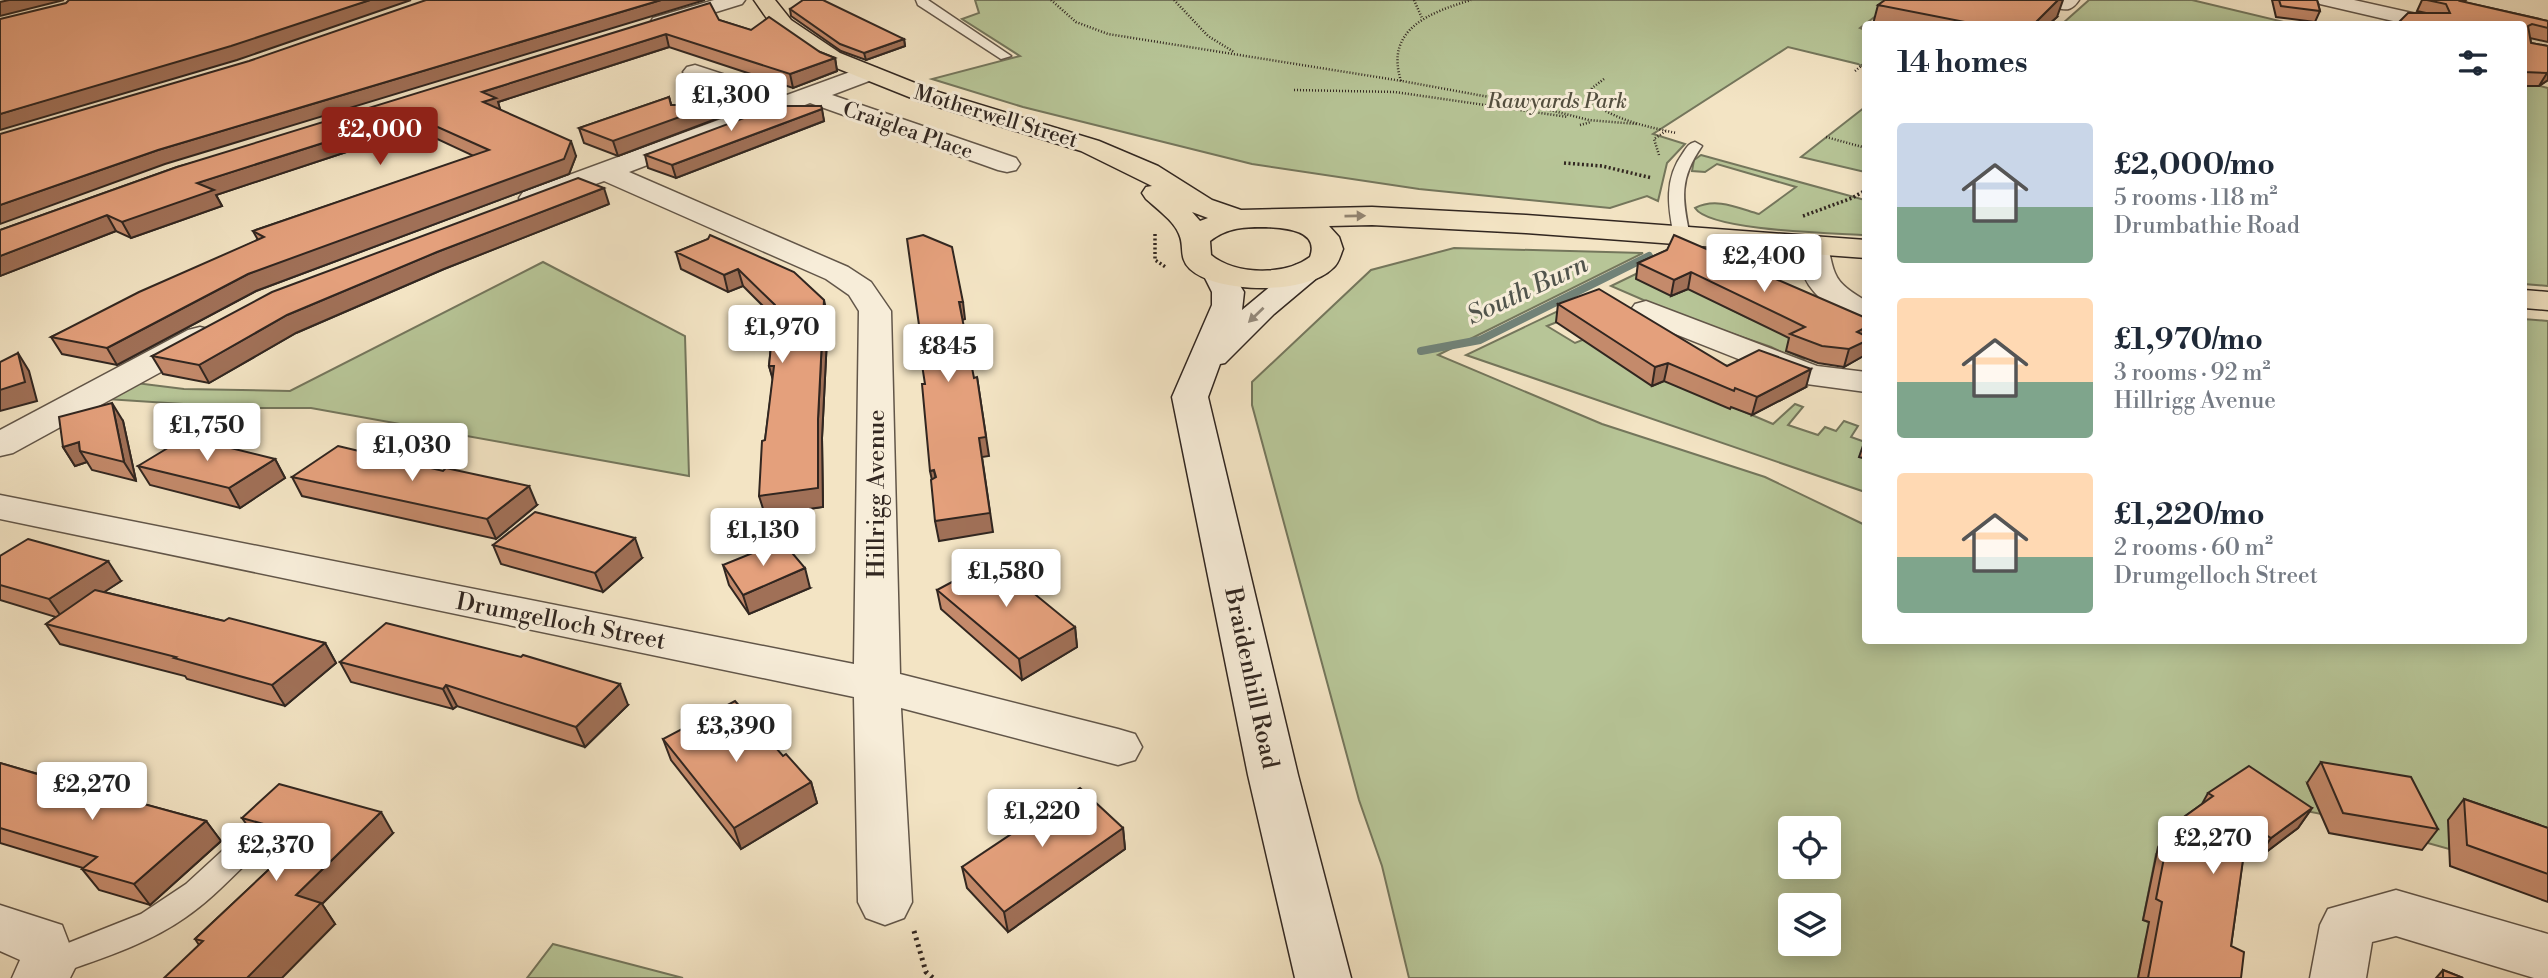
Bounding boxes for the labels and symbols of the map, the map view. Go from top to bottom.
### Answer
pin: £1,300 [674,74,788,133]
street label: Motherwell Street [911,80,1081,154]
park label: Rawyards Park [1486,89,1627,115]
street label: Craiglea Place [839,97,976,165]
pin: £2,000 [323,108,437,167]
one-way arrow [1344,210,1366,222]
pin: £2,400 [1707,234,1821,294]
water label: South Burn [1462,248,1594,332]
pin: £1,970 [725,306,839,365]
one-way arrow [1247,306,1264,323]
pin: £845 [907,324,989,384]
pin: £1,750 [150,404,264,463]
street label: Hillrigg Avenue [862,409,892,579]
pin: £1,030 [355,424,469,483]
pin: £1,130 [706,508,820,568]
pin: £1,580 [949,550,1063,609]
street label: Braidenhill Road [1217,584,1285,772]
street label: Drumgelloch Street [454,587,669,657]
pin: £3,390 [679,704,793,764]
pin: £2,270 [35,762,149,822]
pin: £1,220 [985,790,1099,849]
pin: £2,270 [2156,816,2270,876]
pin: £2,370 [219,824,333,883]

